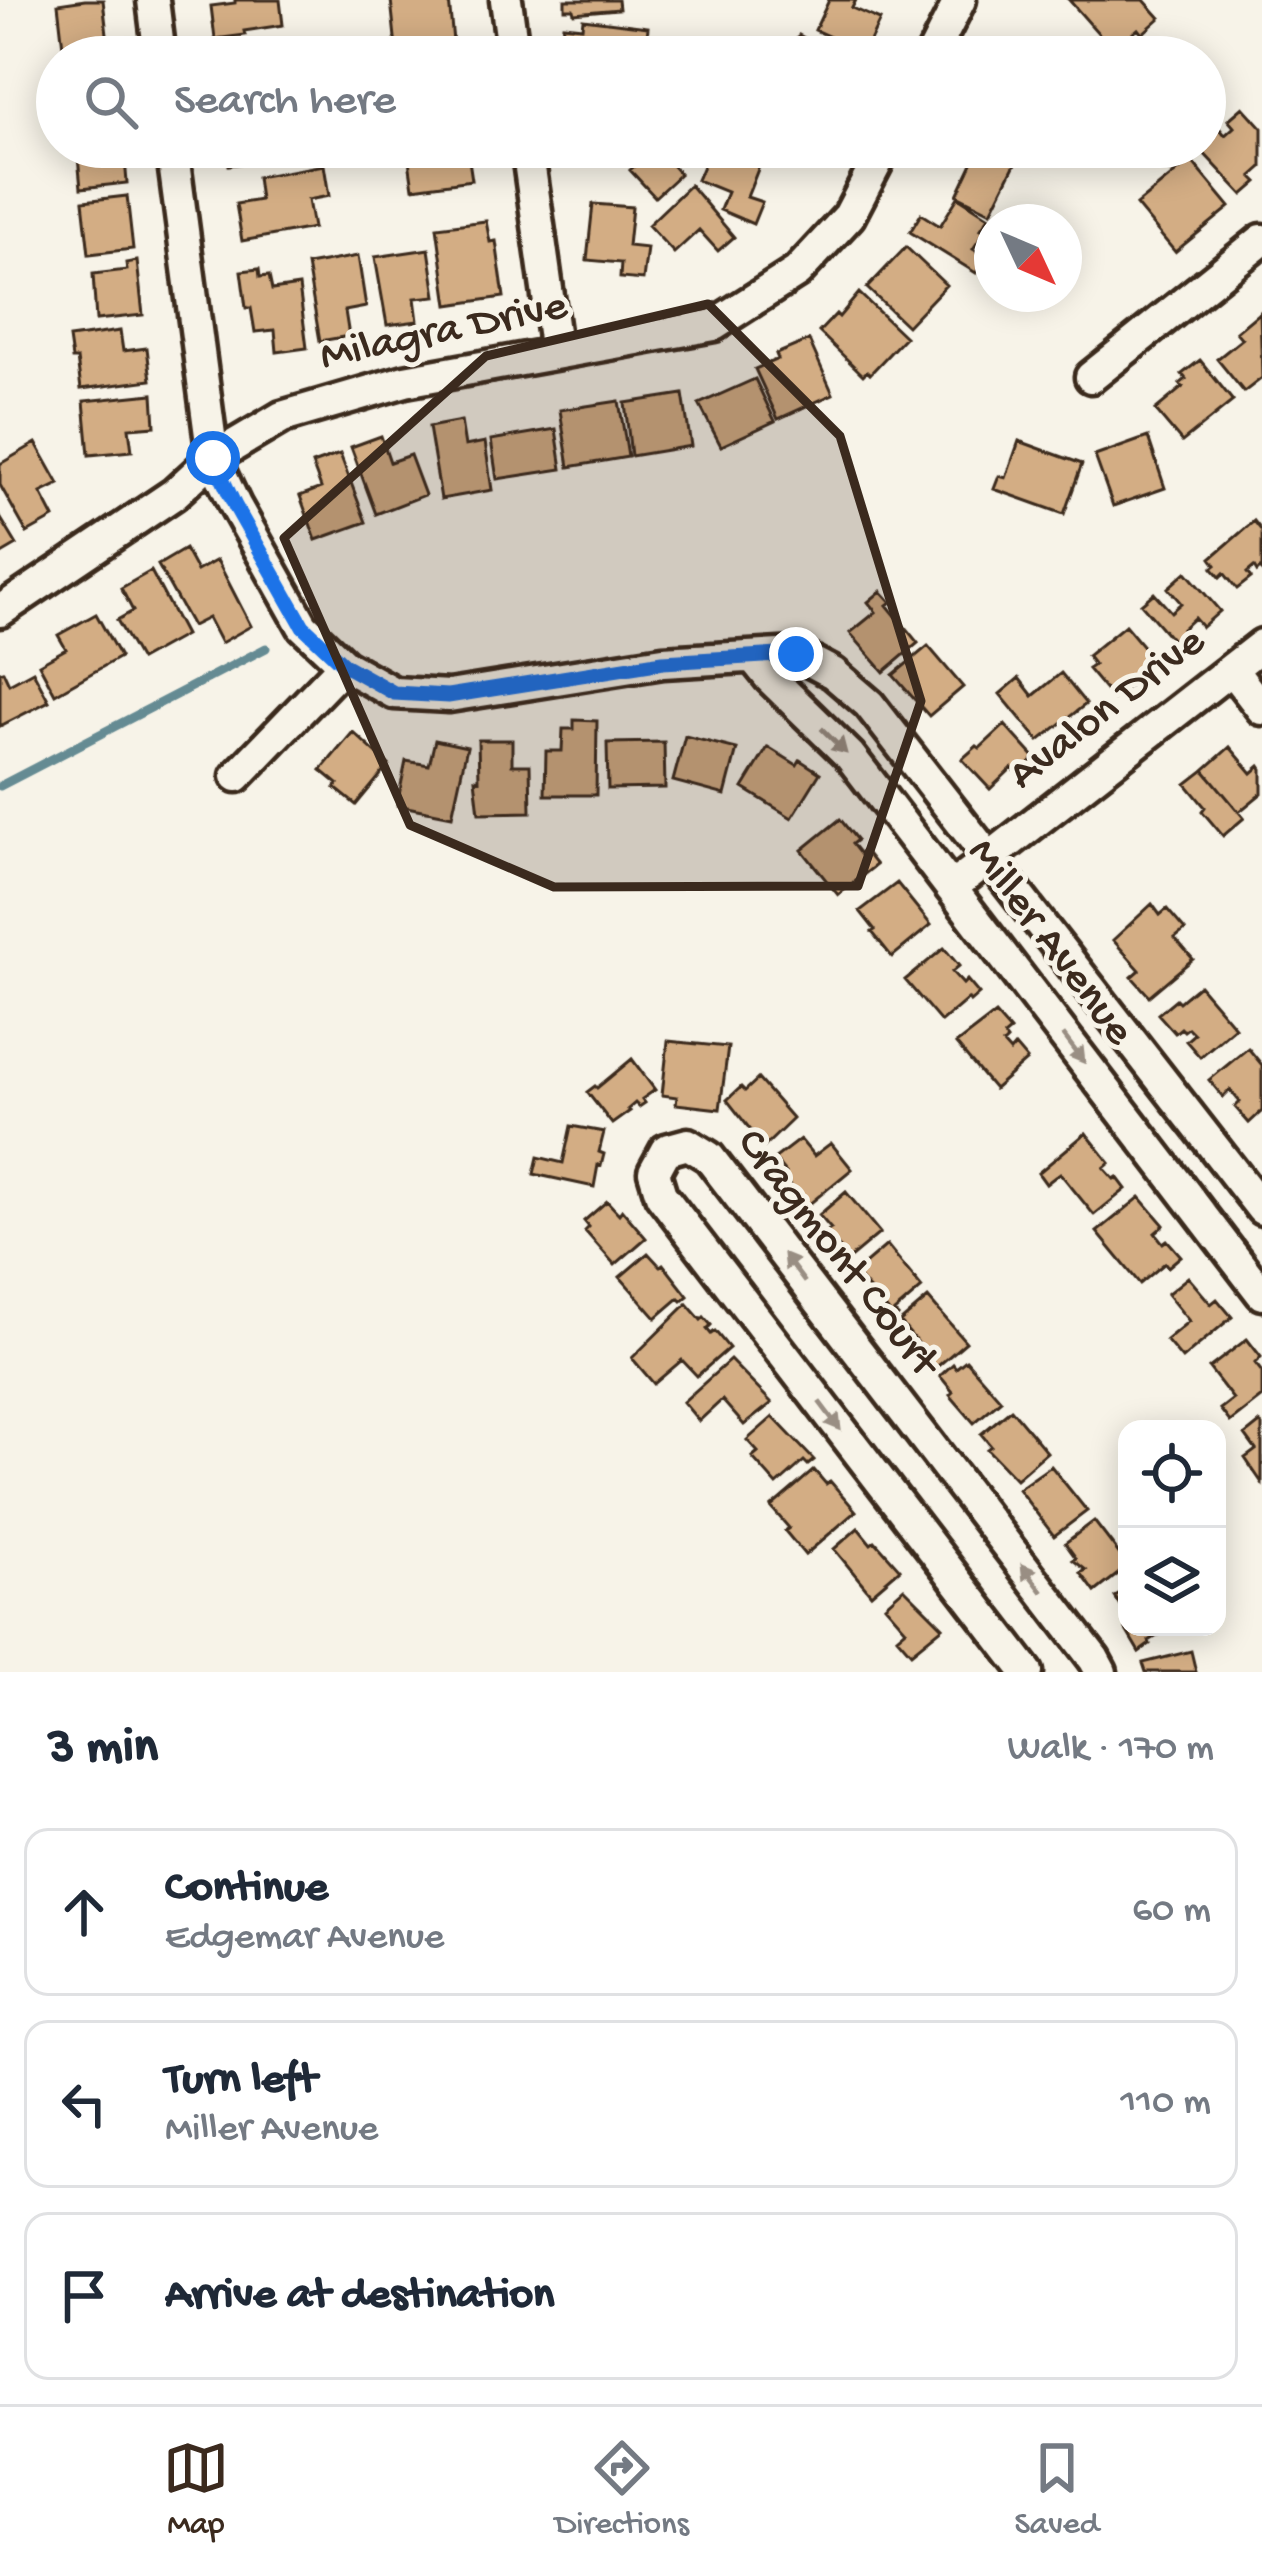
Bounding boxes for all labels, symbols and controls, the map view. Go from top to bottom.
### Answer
search box [36,36,1226,168]
icon: search [78,69,144,135]
text: Search here [174,76,396,129]
north arrow [974,204,1082,312]
street label: Milagra Drive [316,281,573,385]
route start [186,431,240,485]
street label: Avalon Drive [999,616,1217,803]
route end [769,627,823,681]
one-way arrow [820,726,848,755]
street label: Miller Avenue [954,829,1145,1058]
one-way arrow [1061,1033,1086,1065]
street label: Cragmont Court [723,1120,951,1391]
one-way arrow [783,1253,807,1284]
one-way arrow [818,1400,842,1431]
map controls [1118,1420,1226,1636]
button: locate [1118,1420,1226,1528]
button: layers [1118,1528,1226,1636]
one-way arrow [1020,1562,1045,1593]
text: 3 min [48,1720,158,1780]
text: Walk · 170 m [1007,1727,1214,1773]
text: Continue [165,1863,328,1916]
icon: ahead [51,1879,117,1945]
text: 60 m [1132,1889,1211,1935]
text: Edgemar Avenue [165,1916,444,1962]
text: Turn left [165,2055,317,2108]
icon: left [51,2071,117,2137]
text: 110 m [1120,2081,1211,2127]
text: Miller Avenue [165,2108,378,2154]
icon: arrive [51,2263,117,2329]
text: Arrive at destination [165,2270,554,2323]
tab: Map [163,2435,229,2545]
tab: Directions [555,2435,689,2545]
tab: Saved [1015,2435,1099,2545]

